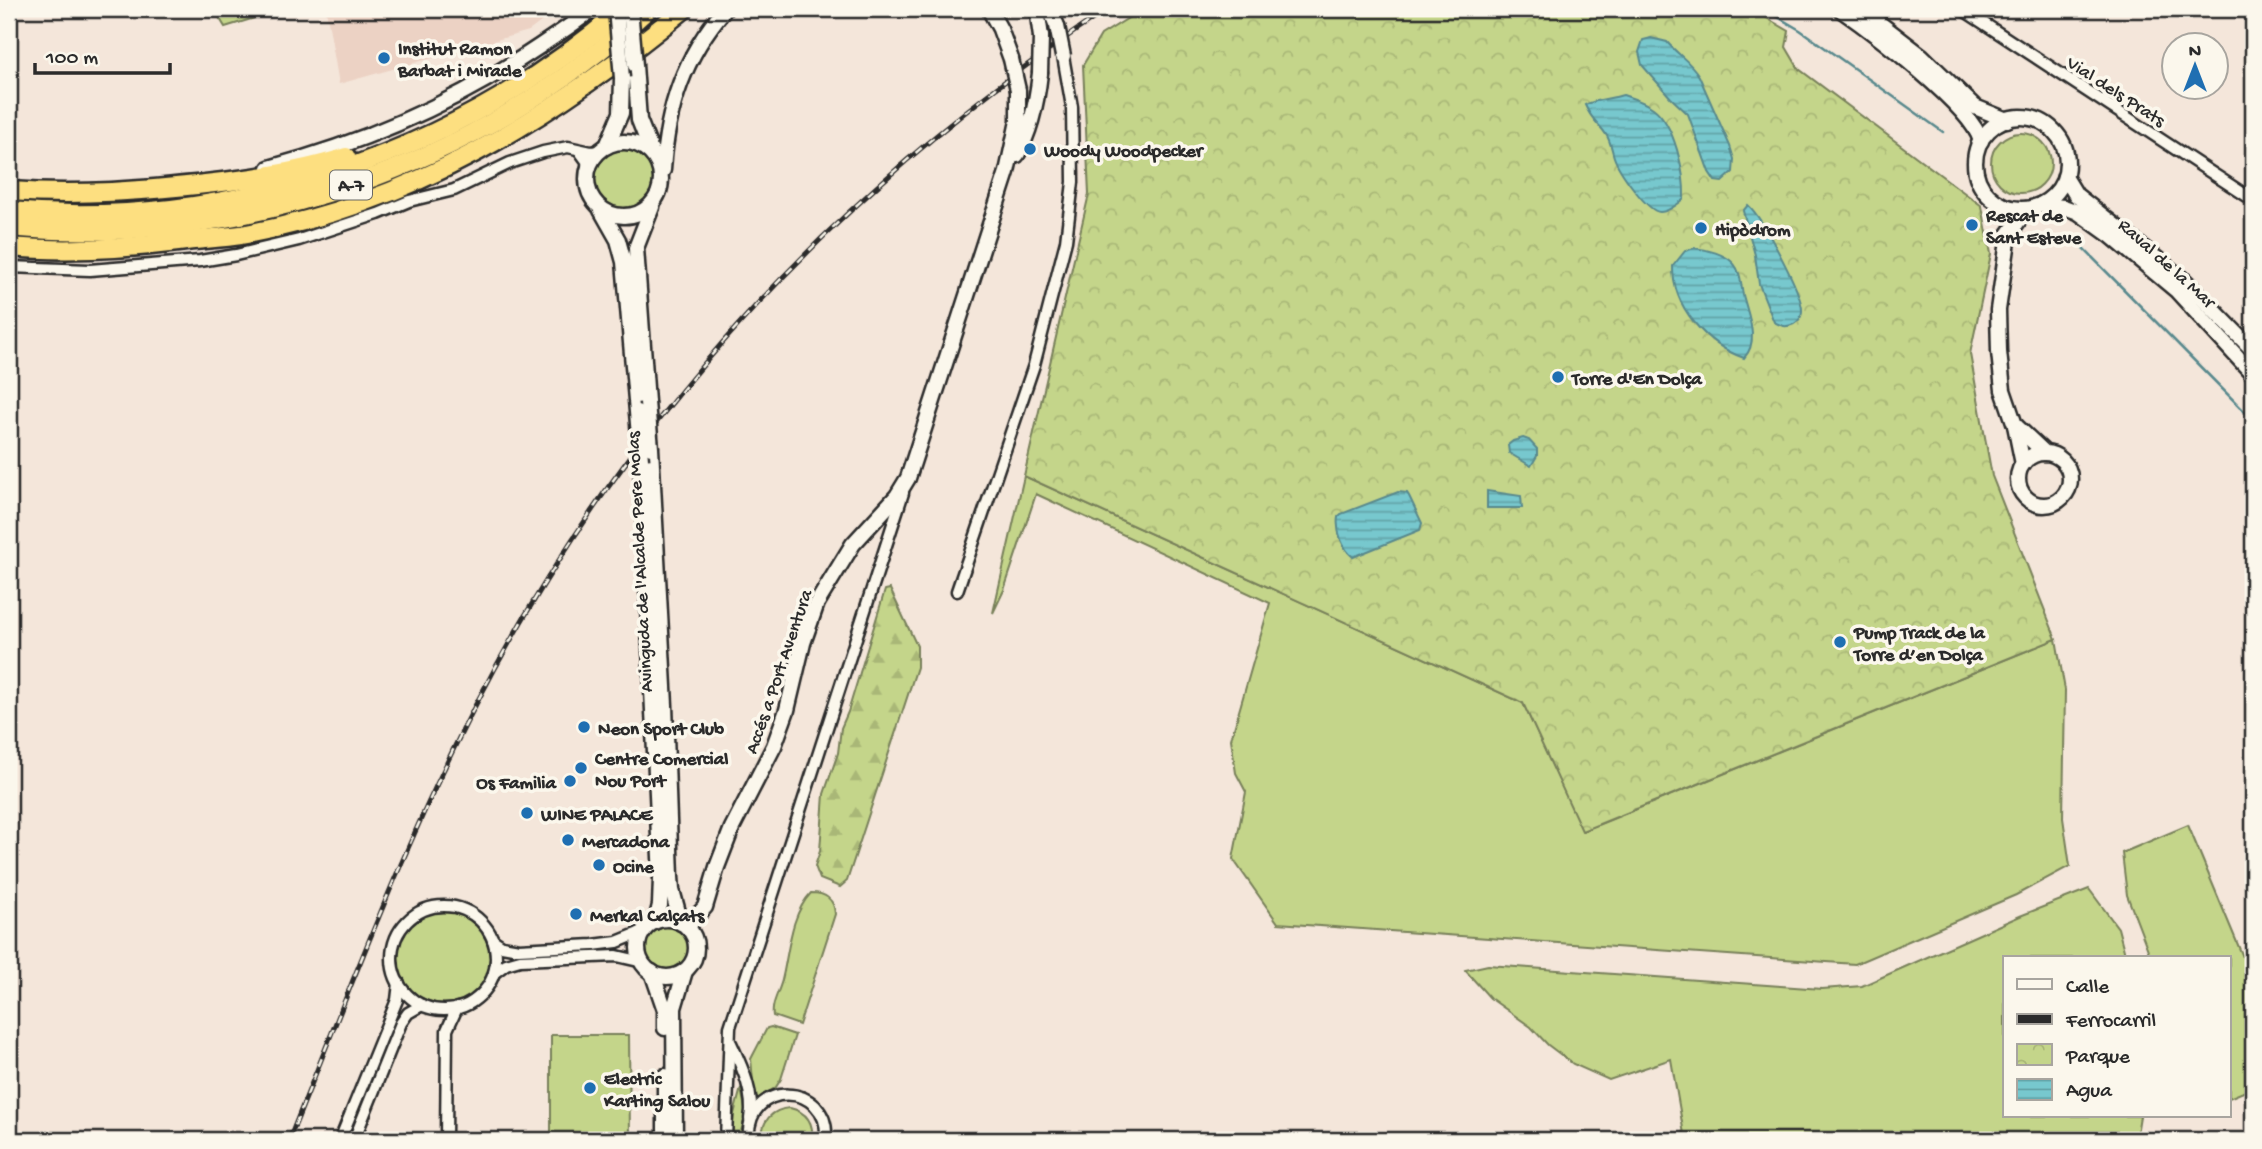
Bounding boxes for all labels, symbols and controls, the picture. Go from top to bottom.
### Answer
scale bar [35,32,170,76]
north arrow [2160,32,2230,102]
place label: Institut Ramon Barbat i Miracle [397,39,523,84]
text: N [2189,41,2201,64]
text: 100 m [45,47,98,72]
marker: Institut Ramon Barbat i Miracle [376,50,392,66]
street label: Vial dels Prats [2061,52,2170,134]
marker: Woody Woodpecker [1022,141,1038,157]
place label: Woody Woodpecker [1043,141,1205,164]
road number: A-7 [330,170,372,200]
place label: Rescat de Sant Esteve [1985,206,2082,251]
street label: Raval de la Mar [2112,215,2221,316]
marker: Rescat de Sant Esteve [1964,217,1980,233]
marker: Hipòdrom [1693,220,1709,236]
place label: Hipòdrom [1715,220,1791,243]
marker: Torre d'En Dolça [1550,369,1566,385]
place label: Torre d'En Dolça [1570,369,1703,392]
street label: Avinguda de l'Alcalde Pere Molas [623,430,660,693]
street label: Accés a Port Aventura [741,586,820,757]
place label: Pump Track de la Torre d’en Dolça [1852,623,1986,668]
marker: Pump Track de la Torre d’en Dolça [1832,634,1848,650]
marker: Neon Sport Club [576,719,592,735]
place label: Neon Sport Club [598,719,724,742]
place label: Centre Comercial Nou Port [594,749,728,794]
marker: Centre Comercial Nou Port [573,760,589,776]
place label: Os Familia [476,773,557,796]
marker: Os Familia [562,773,578,789]
marker: WINE PALACE [519,805,535,821]
place label: WINE PALACE [540,805,654,828]
marker: Mercadona [560,832,576,848]
place label: Mercadona [582,832,671,855]
marker: Ocine [591,857,607,873]
place label: Ocine [613,857,655,880]
marker: Merkal Calçats [568,906,584,922]
place label: Merkal Calçats [590,906,705,929]
legend [2003,956,2230,1118]
text: Calle [2066,976,2110,1001]
text: Ferrocarril [2065,1010,2156,1035]
text: Parque [2065,1046,2131,1071]
place label: Electric Karting Salou [603,1069,710,1114]
marker: Electric Karting Salou [582,1080,598,1096]
text: Agua [2066,1080,2113,1105]

